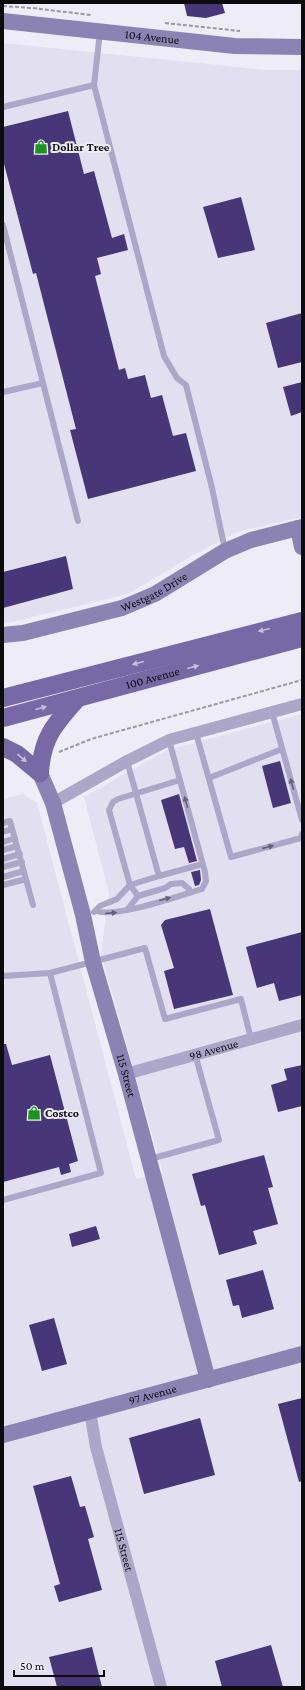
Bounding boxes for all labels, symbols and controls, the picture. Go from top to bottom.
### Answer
street label: 104 Avenue [124,27,180,47]
shop icon: Dollar Tree [33,139,49,155]
place label: Dollar Tree [52,140,110,154]
street label: Westgate Drive [118,569,190,615]
one-way arrow [258,628,270,634]
one-way arrow [132,660,144,666]
street label: 100 Avenue [124,664,181,692]
one-way arrow [187,664,200,670]
one-way arrow [35,705,47,711]
one-way arrow [17,754,28,763]
one-way arrow [289,778,295,790]
one-way arrow [183,796,189,808]
one-way arrow [262,844,274,850]
one-way arrow [158,896,171,902]
one-way arrow [105,909,117,916]
street label: 98 Avenue [188,1036,240,1063]
street label: 115 Street [113,1052,139,1100]
shop icon: Costco [26,1105,42,1121]
place label: Costco [45,1106,79,1120]
street label: 97 Avenue [127,1381,178,1408]
street label: 115 Street [111,1527,137,1574]
scale bar [14,1652,104,1678]
text: 50 m [20,1659,45,1673]

